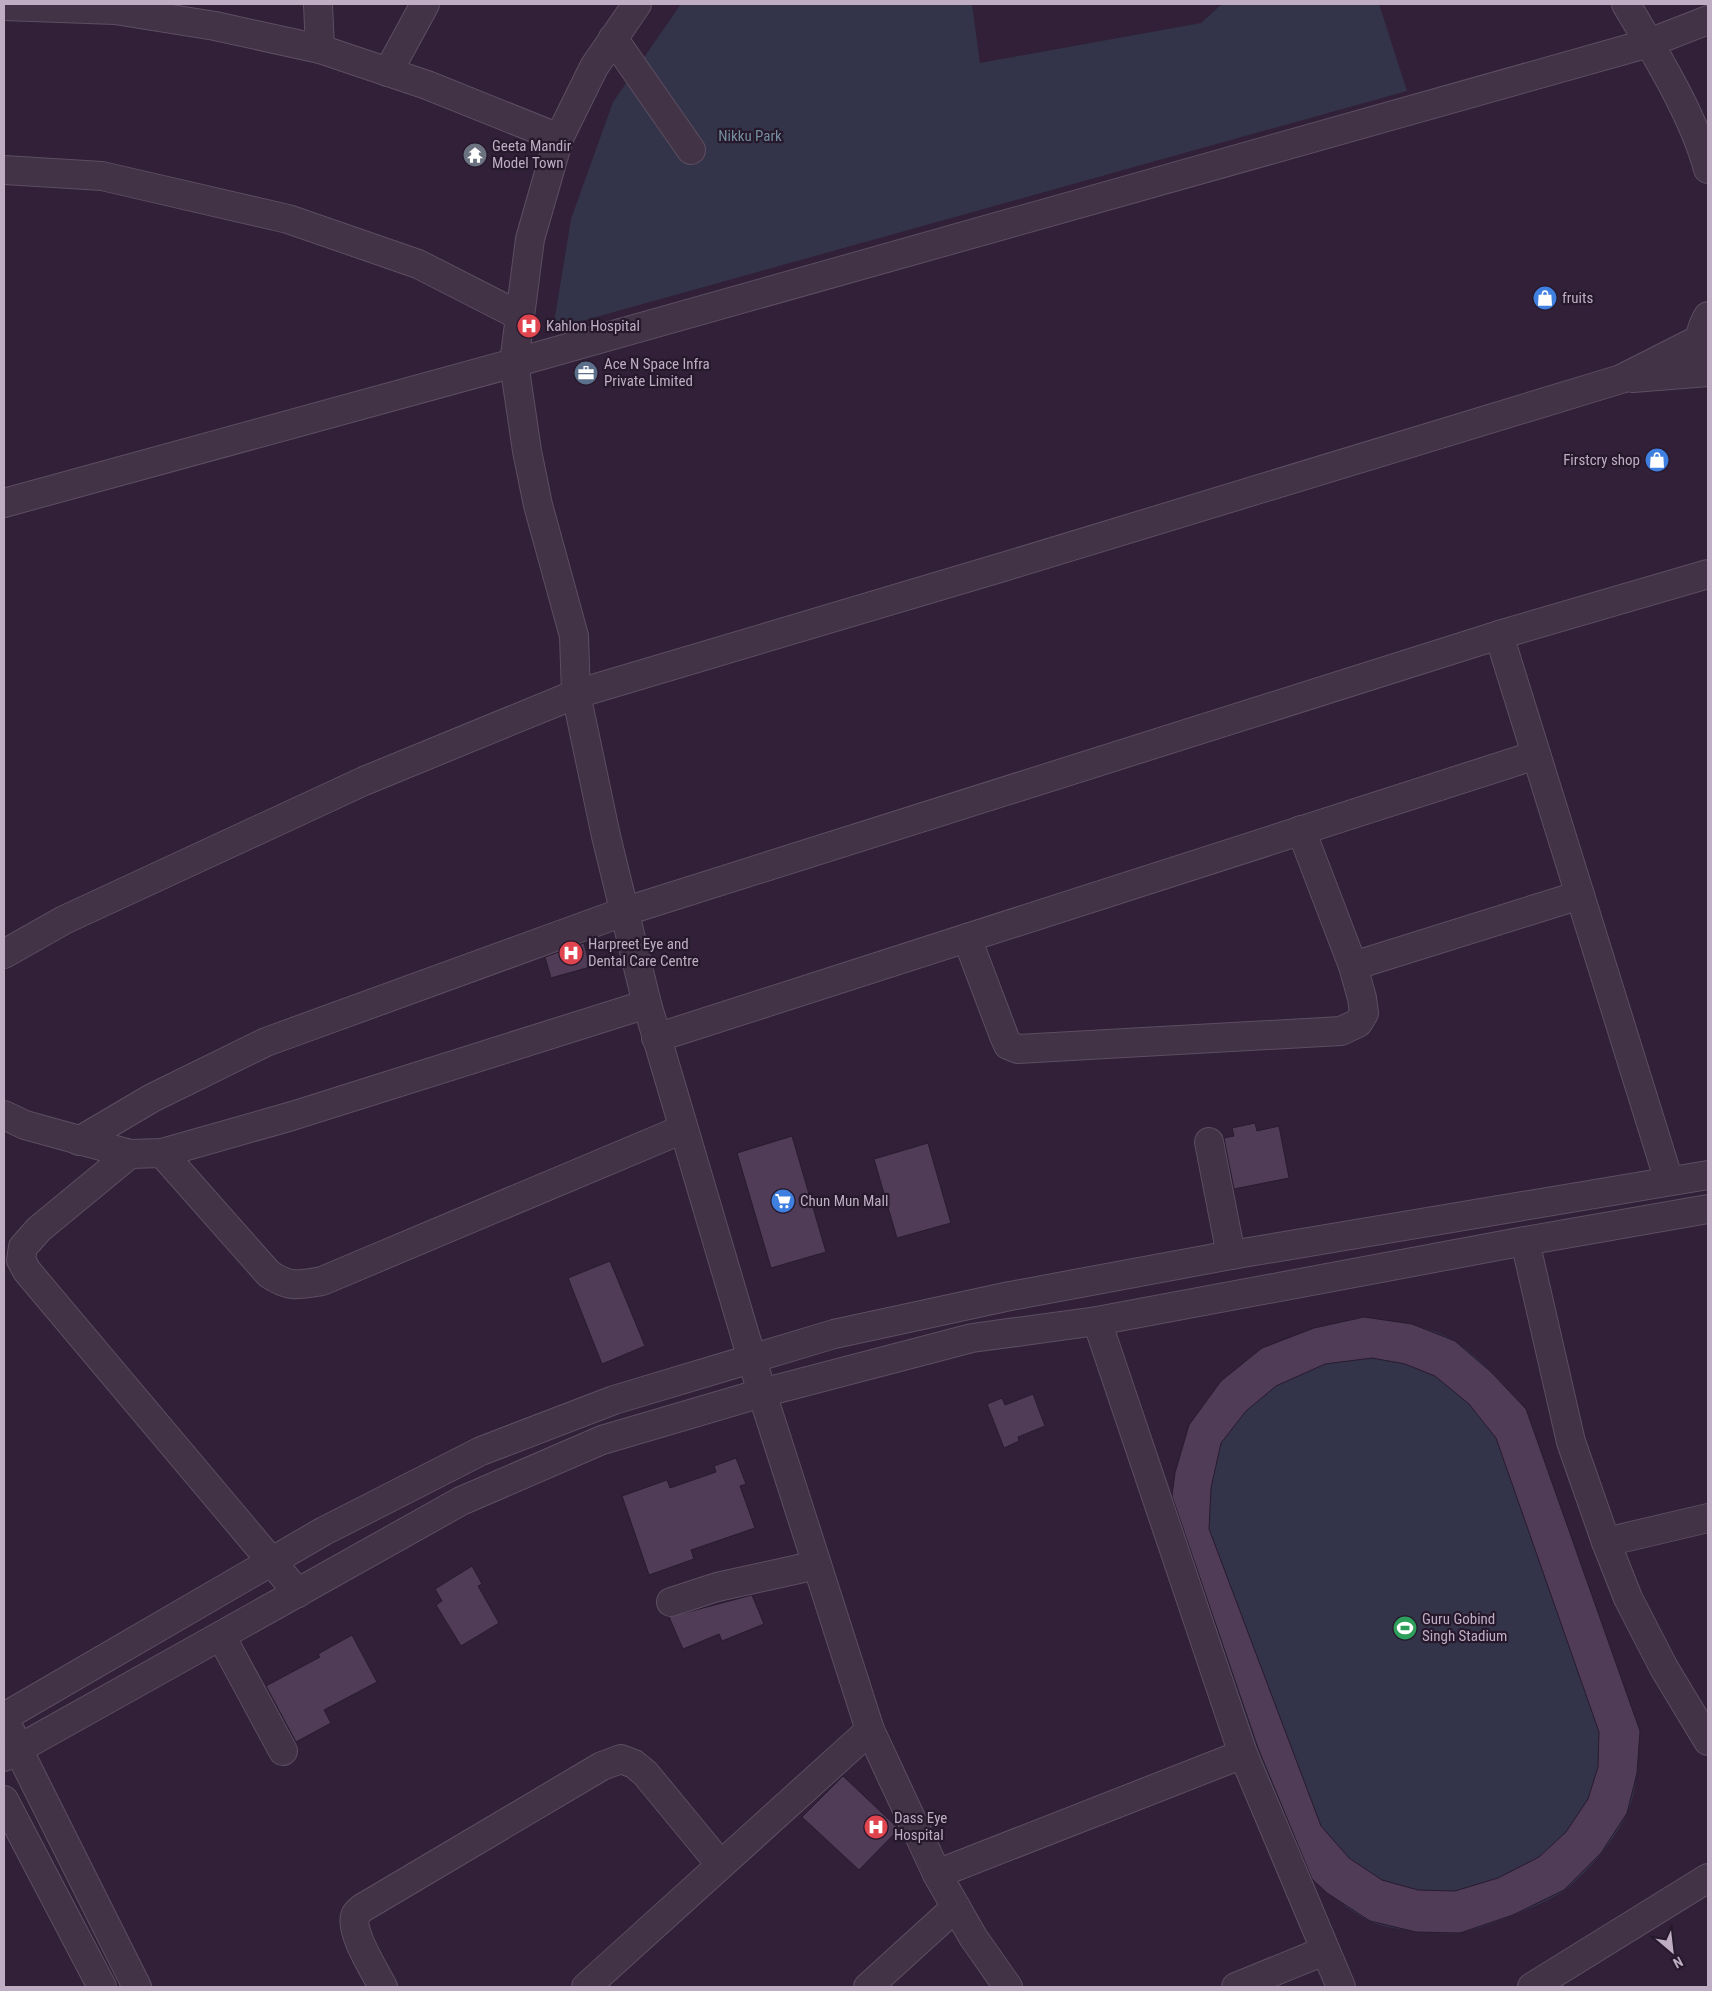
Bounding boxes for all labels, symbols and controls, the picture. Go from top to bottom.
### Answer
park label: Nikku Park [718,127,782,145]
place label: Geeta Mandir Model Town [492,137,572,172]
temple icon: Geeta Mandir Model Town [462,142,488,168]
shop icon: fruits [1532,285,1558,311]
place label: fruits [1562,289,1593,307]
hospital icon: Kahlon Hospital [516,313,542,339]
place label: Kahlon Hospital [546,317,640,335]
place label: Ace N Space Infra Private Limited [604,355,710,390]
office icon: Ace N Space Infra Private Limited [573,360,599,386]
shop icon: Firstcry shop [1644,447,1670,473]
place label: Firstcry shop [1563,451,1640,469]
place label: Harpreet Eye and Dental Care Centre [588,935,699,970]
hospital icon: Harpreet Eye and Dental Care Centre [558,940,584,966]
supermarket icon: Chun Mun Mall [770,1188,796,1214]
place label: Chun Mun Mall [800,1192,888,1210]
place label: Guru Gobind Singh Stadium [1422,1610,1507,1645]
sports icon: Guru Gobind Singh Stadium [1392,1615,1418,1641]
place label: Dass Eye Hospital [894,1809,947,1844]
hospital icon: Dass Eye Hospital [863,1814,889,1840]
north arrow [1647,1926,1697,1976]
text: N [1671,1953,1686,1972]

